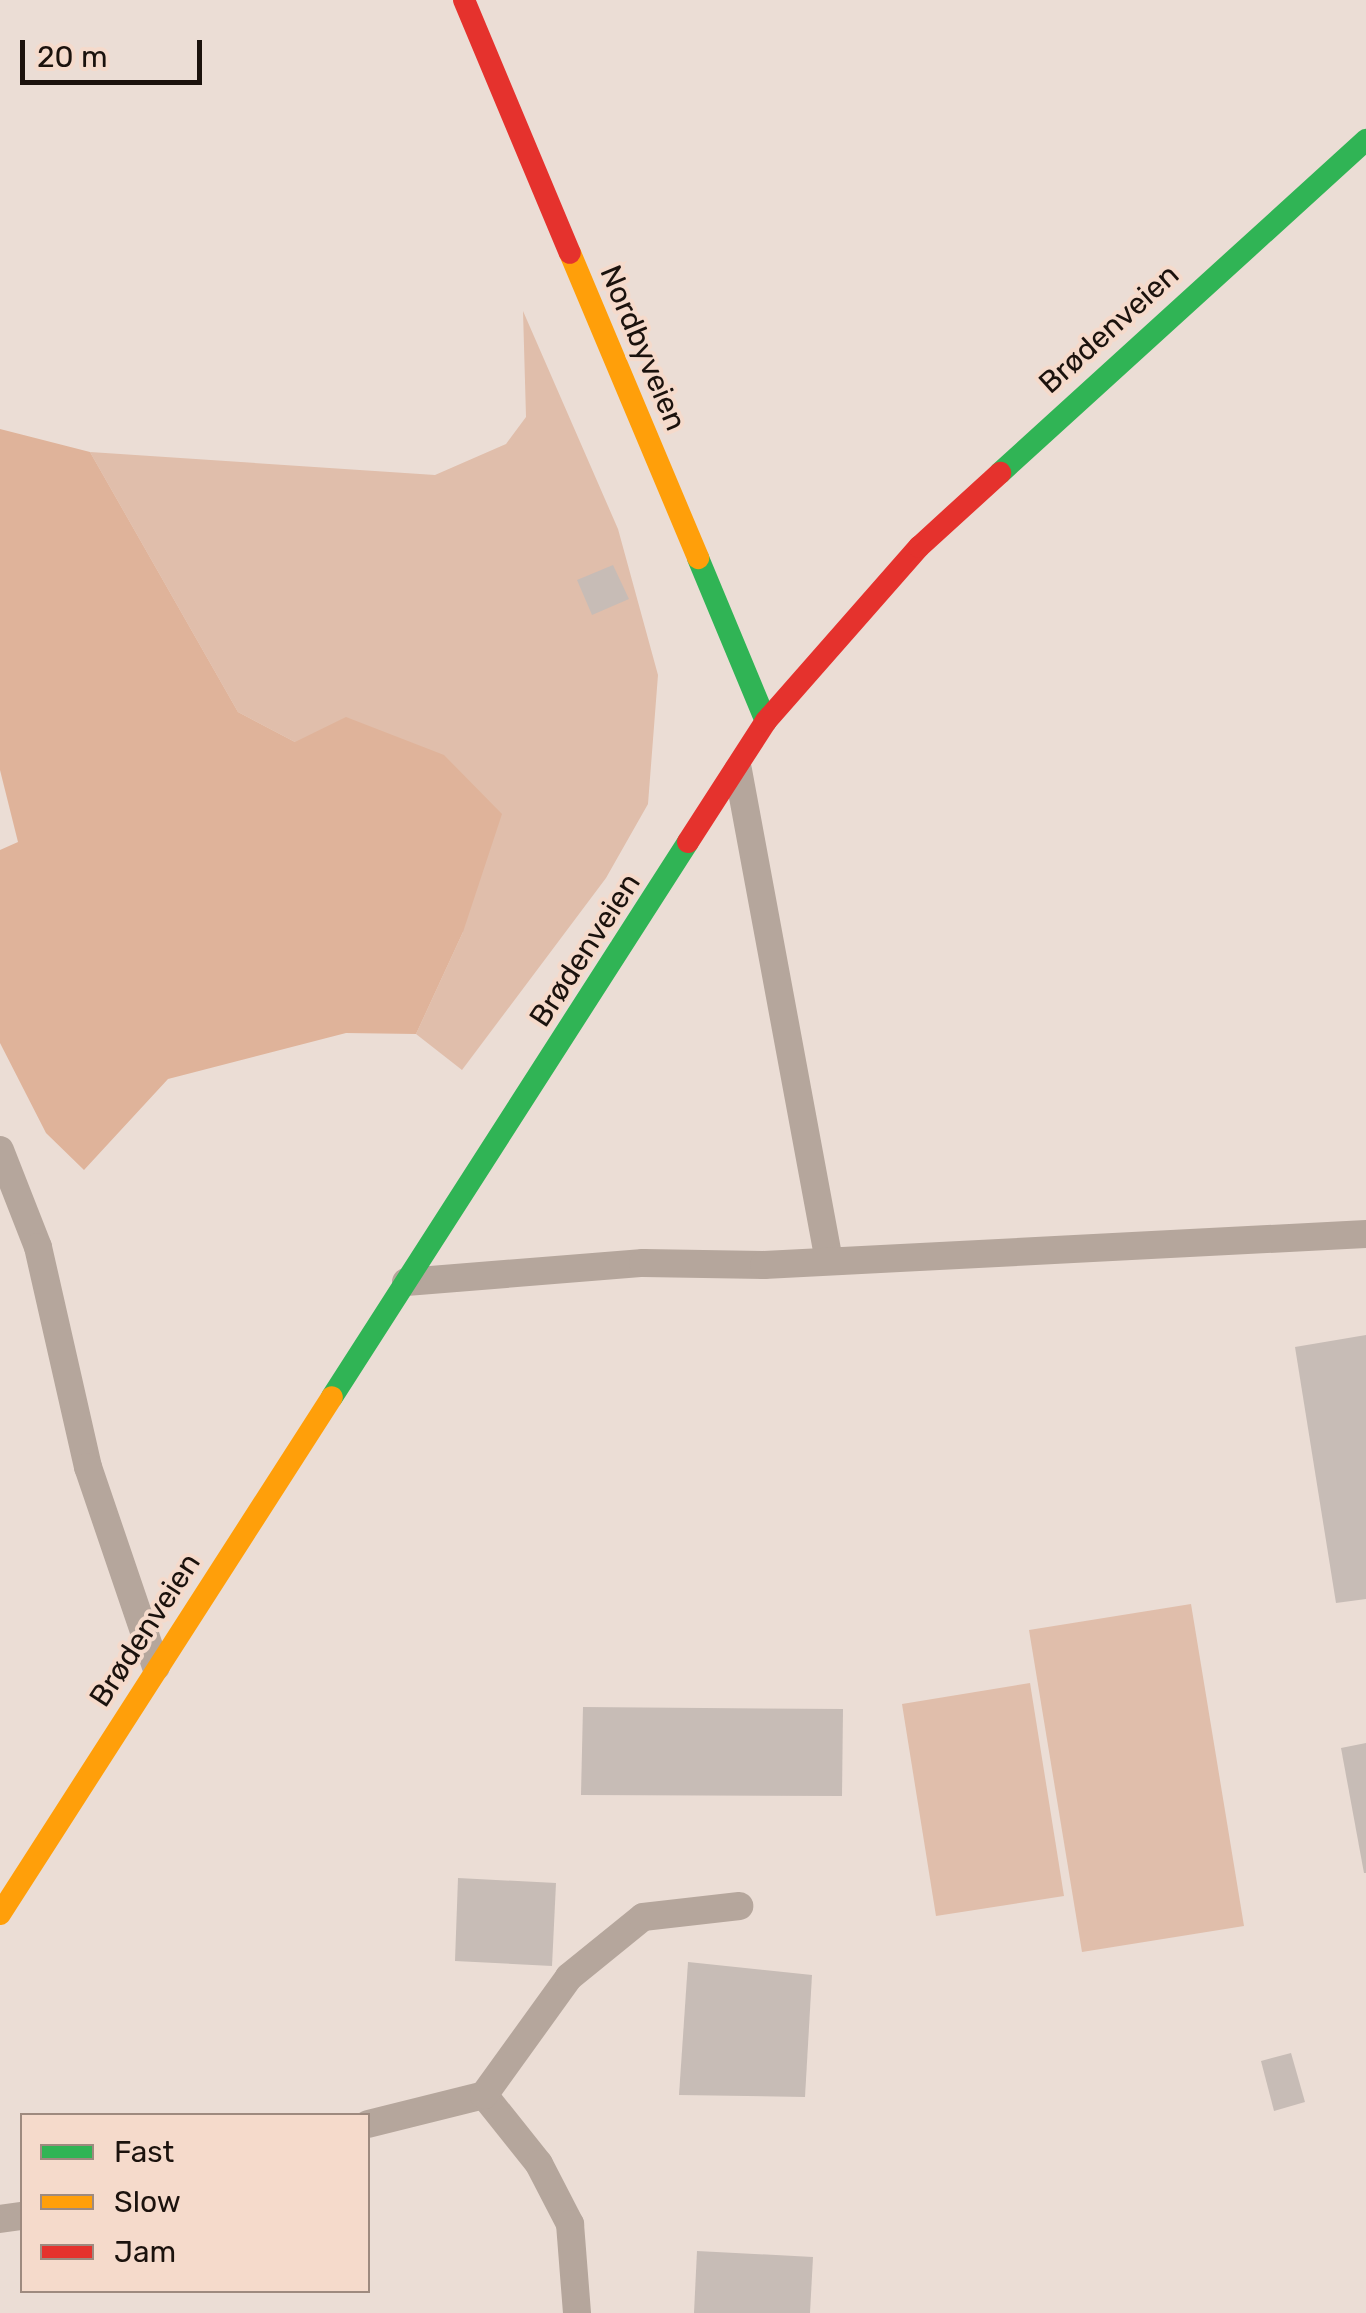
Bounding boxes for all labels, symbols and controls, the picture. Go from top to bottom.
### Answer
scale bar [25,20,208,82]
text: 20 m [37,39,108,75]
street label: Brødenveien [1032,257,1186,401]
street label: Nordbyveien [592,260,694,436]
street label: Brødenveien [522,866,648,1034]
street label: Brødenveien [82,1546,208,1714]
legend [20,2113,370,2293]
text: Fast [114,2134,174,2170]
text: Slow [114,2184,181,2220]
text: Jam [114,2234,176,2270]

